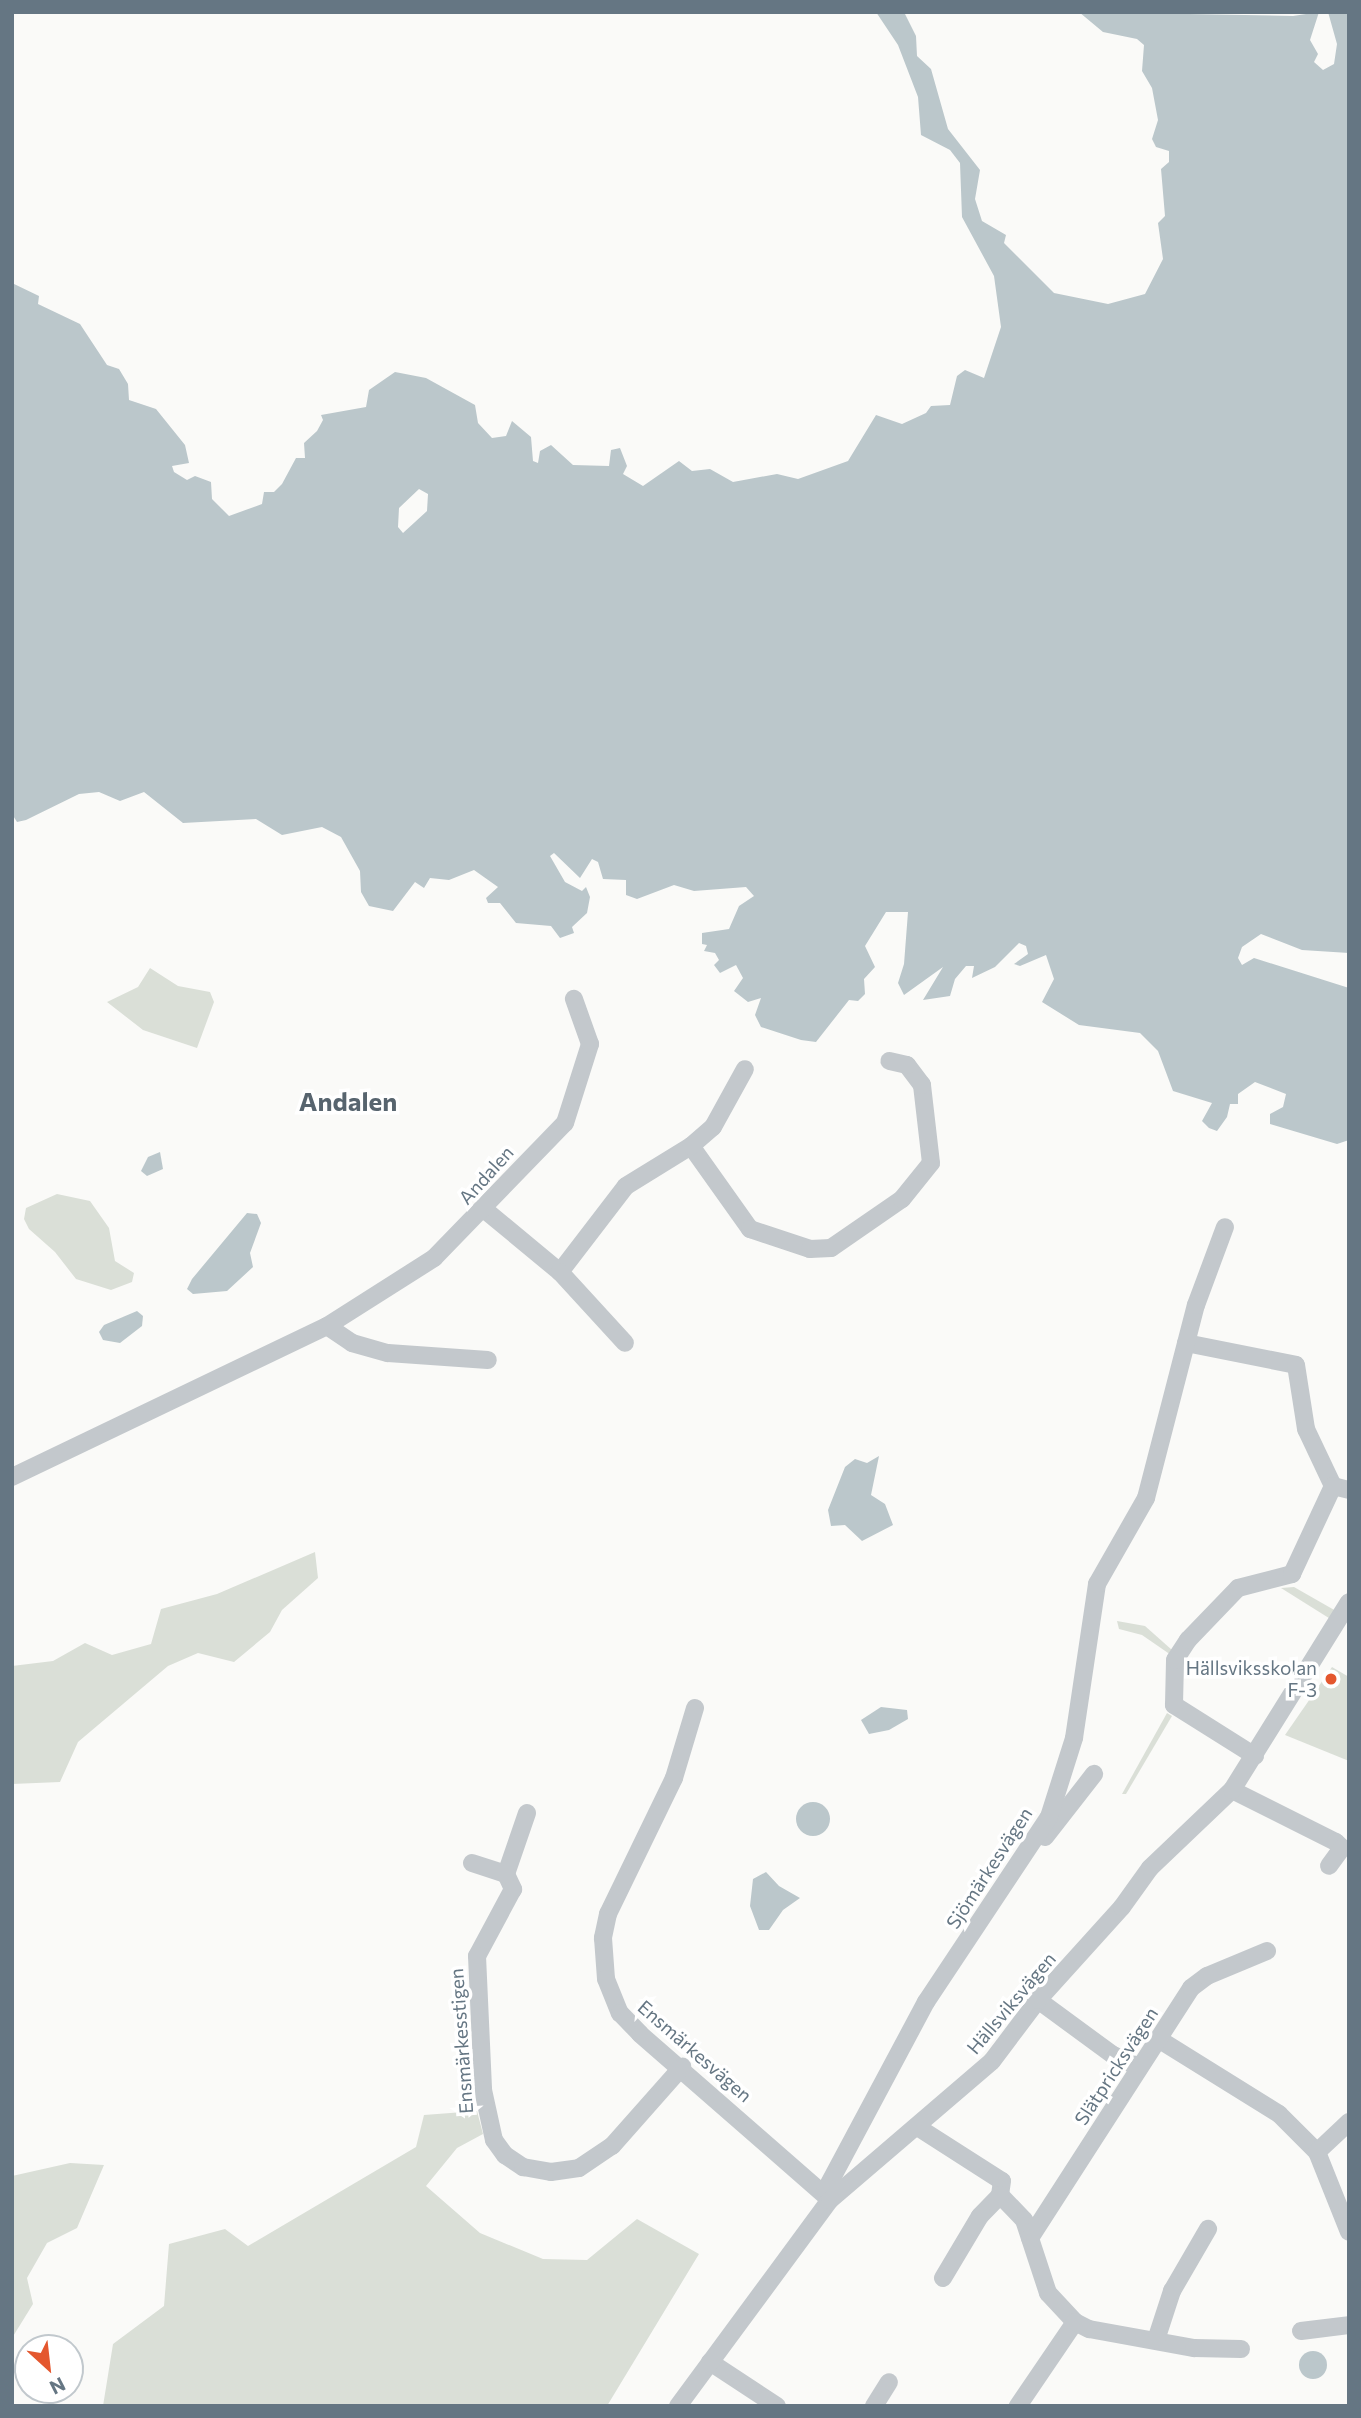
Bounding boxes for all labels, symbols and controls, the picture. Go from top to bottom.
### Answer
district label: Andalen [299,1085,397,1117]
street label: Andalen [454,1141,518,1209]
place label: Hällsviksskolan F-3 [1186,1657,1317,1701]
marker: Hällsviksskolan F-3 [1323,1671,1339,1687]
street label: Sjömärkesvägen [941,1803,1037,1933]
street label: Hällsviksvägen [962,1947,1060,2059]
street label: Ensmärkesstigen [445,1968,477,2114]
street label: Ensmärkesvägen [633,1995,757,2107]
street label: Slätpricksvägen [1069,2003,1163,2129]
north arrow [14,2334,84,2404]
text: N [46,2373,69,2400]

